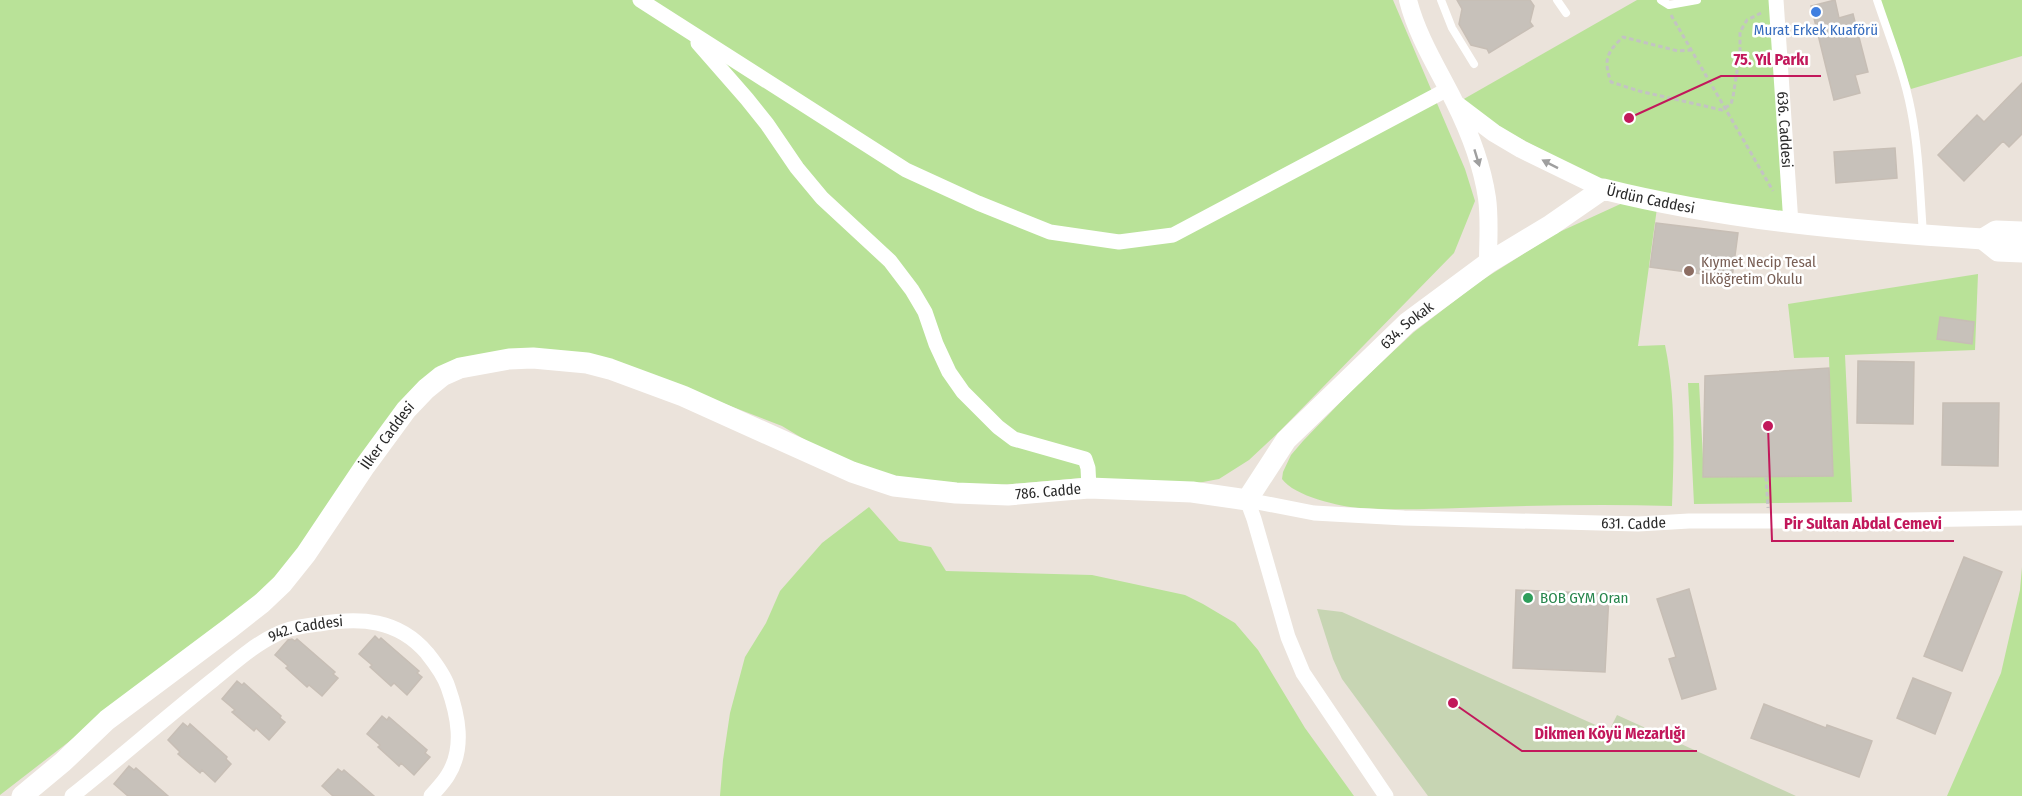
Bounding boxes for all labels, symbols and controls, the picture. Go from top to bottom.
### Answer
marker: Murat Erkek Kuaförü [1809,5,1823,19]
place label: Murat Erkek Kuaförü [1754,21,1878,39]
callout: 75. Yıl Parkı [1721,42,1821,76]
text: 75. Yıl Parkı [1733,50,1809,69]
street label: 636. Caddesi [1773,91,1796,169]
one-way arrow [1473,149,1482,167]
one-way arrow [1541,159,1558,169]
street label: Ürdün Caddesi [1605,181,1696,217]
place label: Kıymet Necip Tesal İlköğretim Okulu [1701,253,1816,288]
marker: Kıymet Necip Tesal İlköğretim Okulu [1682,264,1696,278]
street label: 634. Sokak [1376,297,1437,353]
street label: İlker Caddesi [356,398,418,473]
street label: 786. Cadde [1015,480,1082,503]
callout: Pir Sultan Abdal Cemevi [1772,507,1954,541]
street label: 631. Cadde [1601,513,1666,533]
text: Pir Sultan Abdal Cemevi [1784,514,1942,533]
place label: BOB GYM Oran [1540,589,1628,607]
marker: BOB GYM Oran [1521,591,1535,605]
street label: 942. Caddesi [265,612,344,646]
callout: Dikmen Köyü Mezarlığı [1522,717,1697,751]
text: Dikmen Köyü Mezarlığı [1535,724,1685,743]

